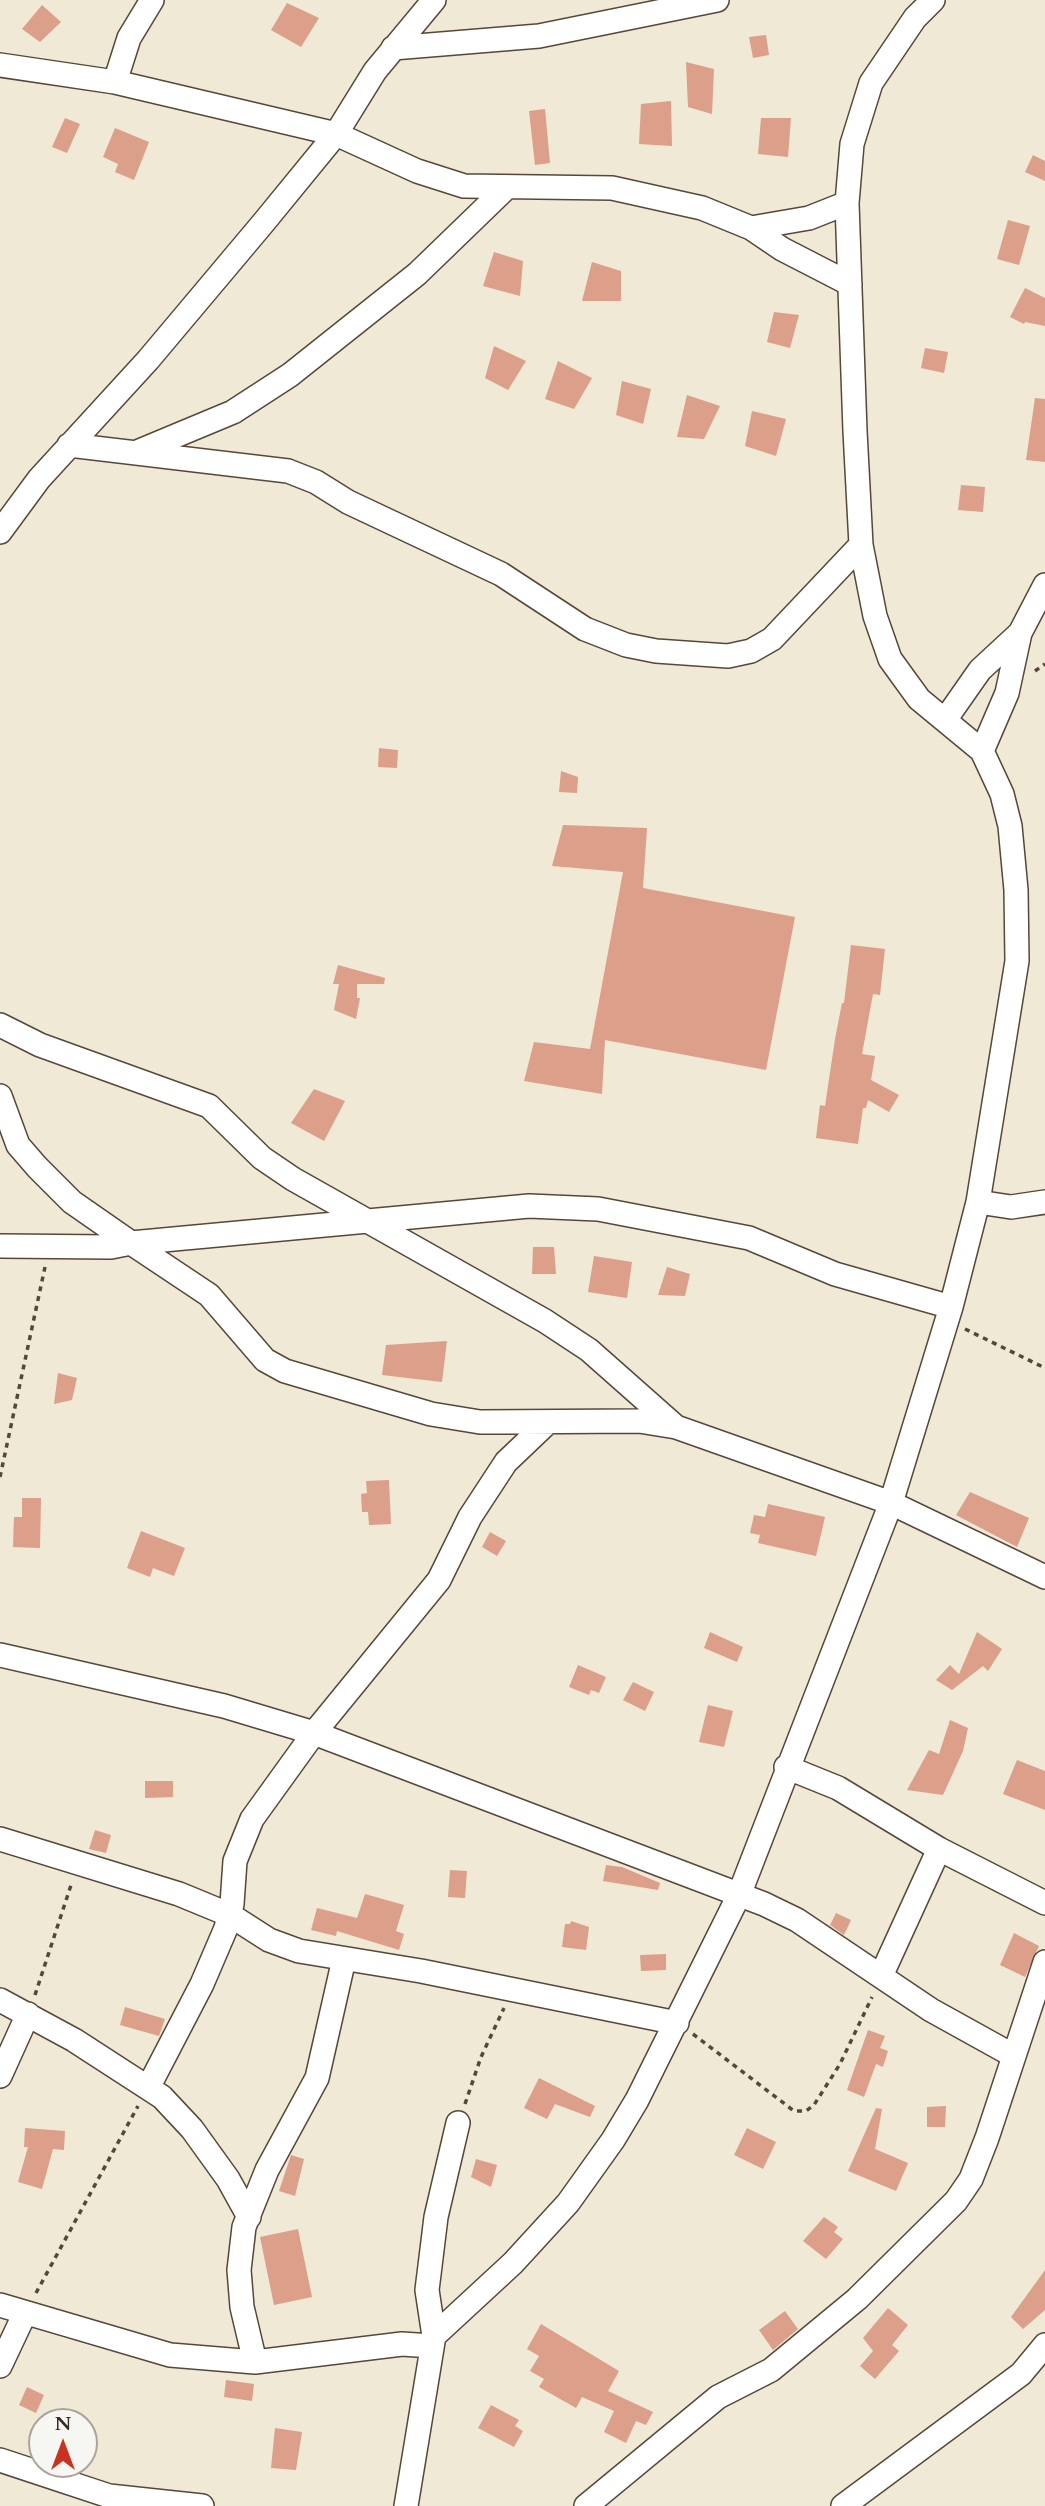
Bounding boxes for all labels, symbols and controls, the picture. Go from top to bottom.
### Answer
north arrow [28,2408,98,2478]
text: N [55,2411,71,2437]

